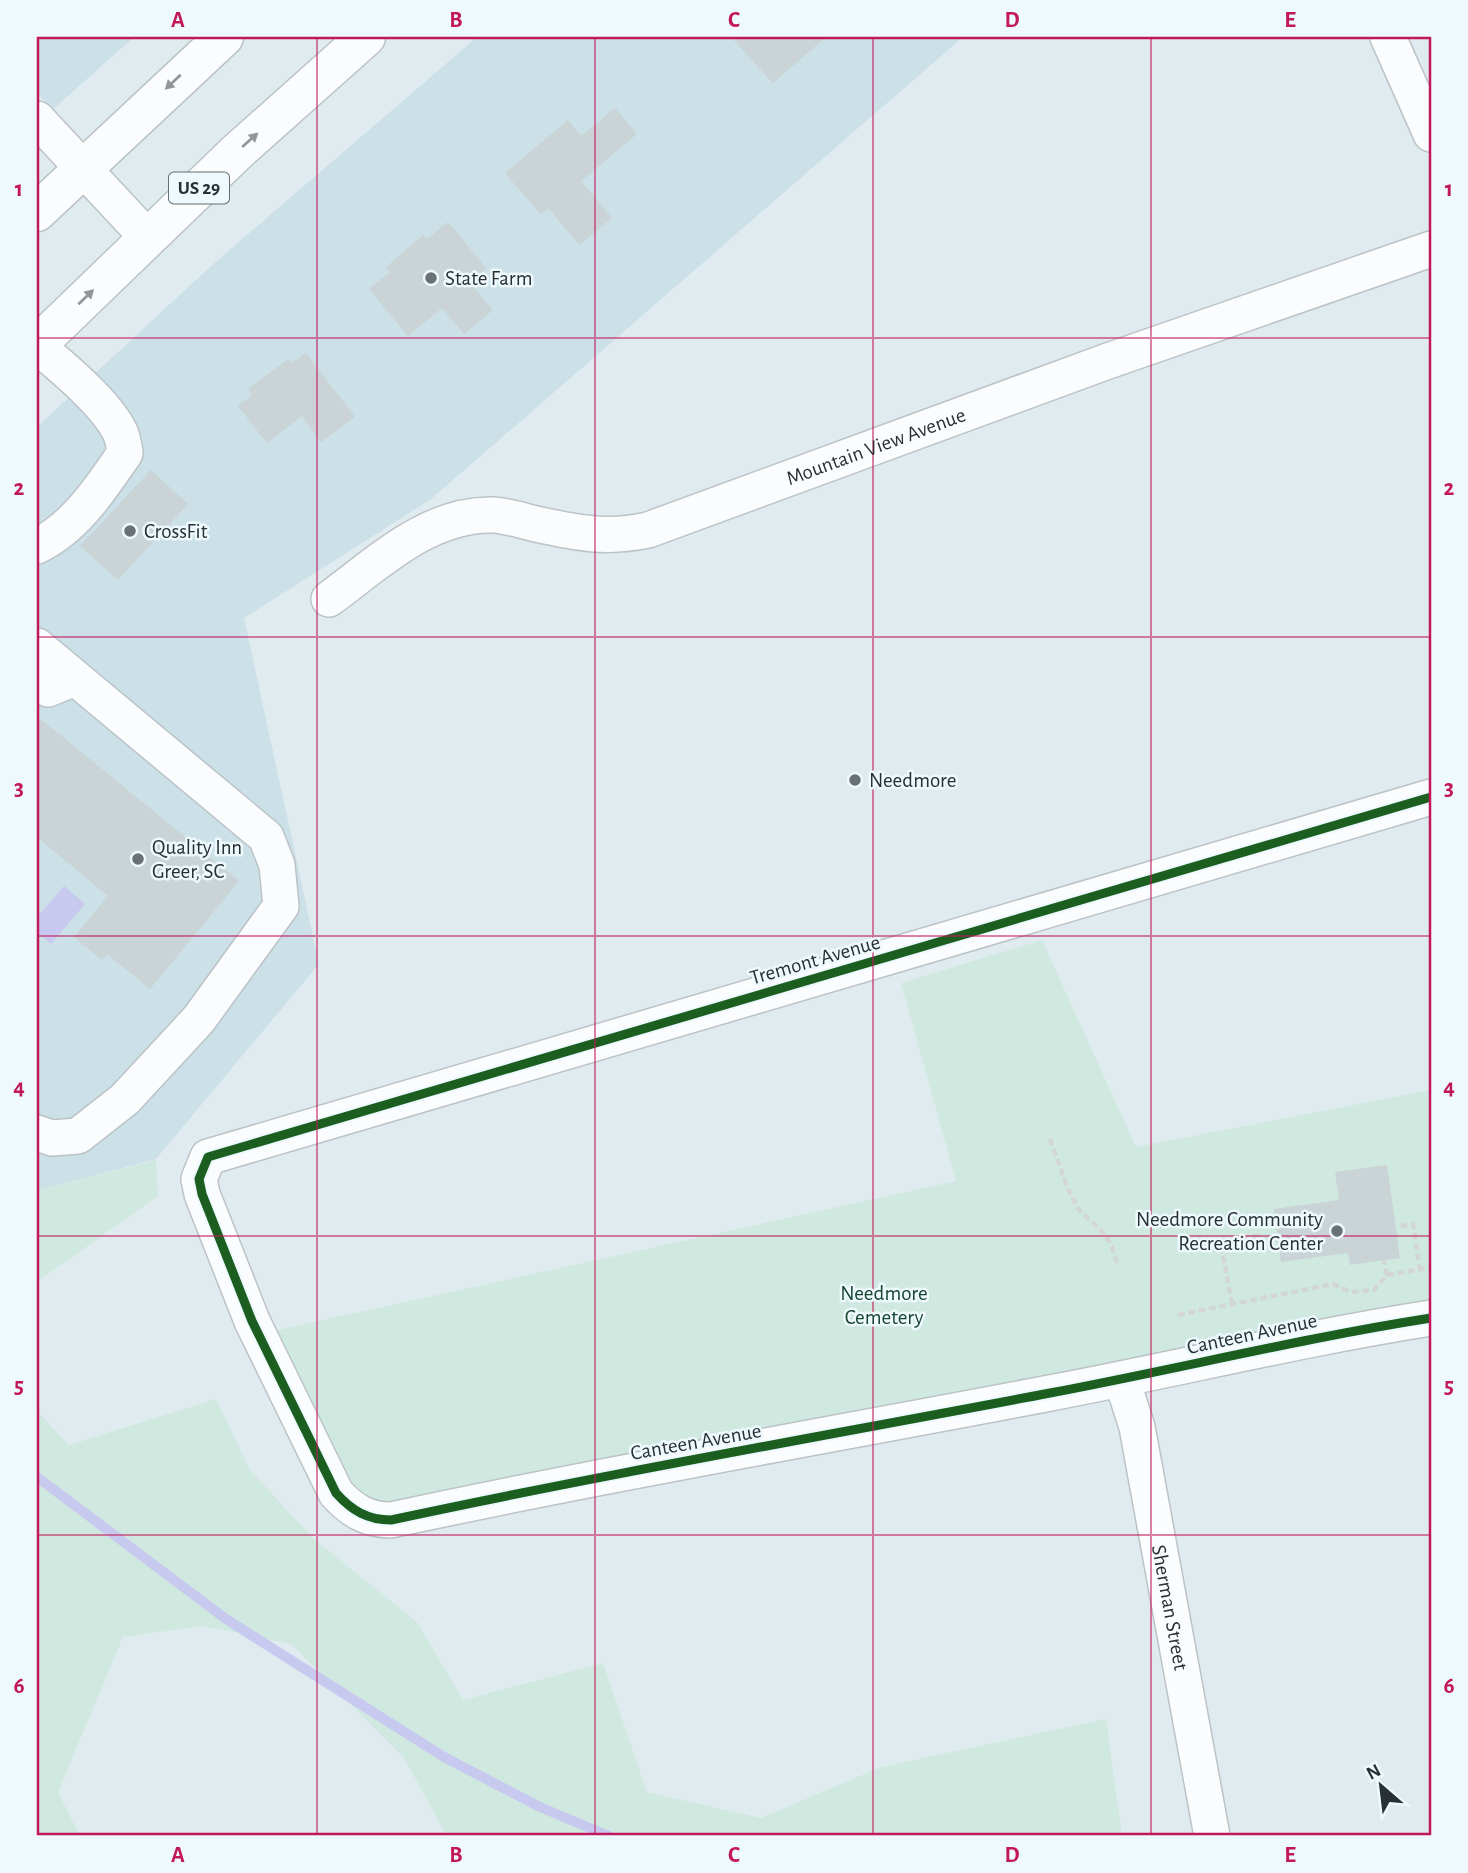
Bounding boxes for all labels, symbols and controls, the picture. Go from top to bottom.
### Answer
text: A [171,9,185,32]
text: B [449,9,463,32]
text: C [728,9,740,32]
text: D [1004,9,1020,32]
text: E [1284,9,1296,32]
one-way arrow [165,74,182,90]
one-way arrow [241,132,259,148]
road number: US 29 [169,172,229,204]
text: 1 [15,178,23,201]
text: 1 [1445,178,1453,201]
place label: State Farm [445,268,532,289]
marker: State Farm [423,270,439,286]
one-way arrow [77,290,94,306]
street label: Mountain View Avenue [783,404,968,489]
text: 2 [14,477,25,500]
text: 2 [1444,477,1455,500]
place label: CrossFit [144,521,208,542]
marker: CrossFit [122,523,138,539]
place label: Needmore [869,770,957,791]
marker: Needmore [847,772,863,788]
text: 3 [14,777,24,800]
text: 3 [1444,777,1454,800]
place label: Quality Inn Greer, SC [152,837,242,882]
marker: Quality Inn Greer, SC [130,851,146,867]
street label: Tremont Avenue [747,931,883,989]
text: 4 [13,1076,25,1099]
text: 4 [1443,1076,1455,1099]
place label: Needmore Community Recreation Center [1136,1209,1323,1254]
marker: Needmore Community Recreation Center [1329,1223,1345,1239]
park label: Needmore Cemetery [840,1283,928,1328]
street label: Canteen Avenue [1185,1310,1319,1358]
text: 5 [14,1375,24,1398]
text: 5 [1444,1375,1454,1398]
street label: Canteen Avenue [629,1420,763,1464]
street label: Sherman Street [1148,1543,1192,1672]
text: 6 [13,1675,25,1698]
text: 6 [1443,1675,1455,1698]
north arrow [1346,1750,1416,1820]
text: N [1363,1761,1384,1784]
text: A [171,1844,185,1867]
text: B [449,1844,463,1867]
text: C [728,1844,740,1867]
text: D [1004,1844,1020,1867]
text: E [1284,1844,1296,1867]

